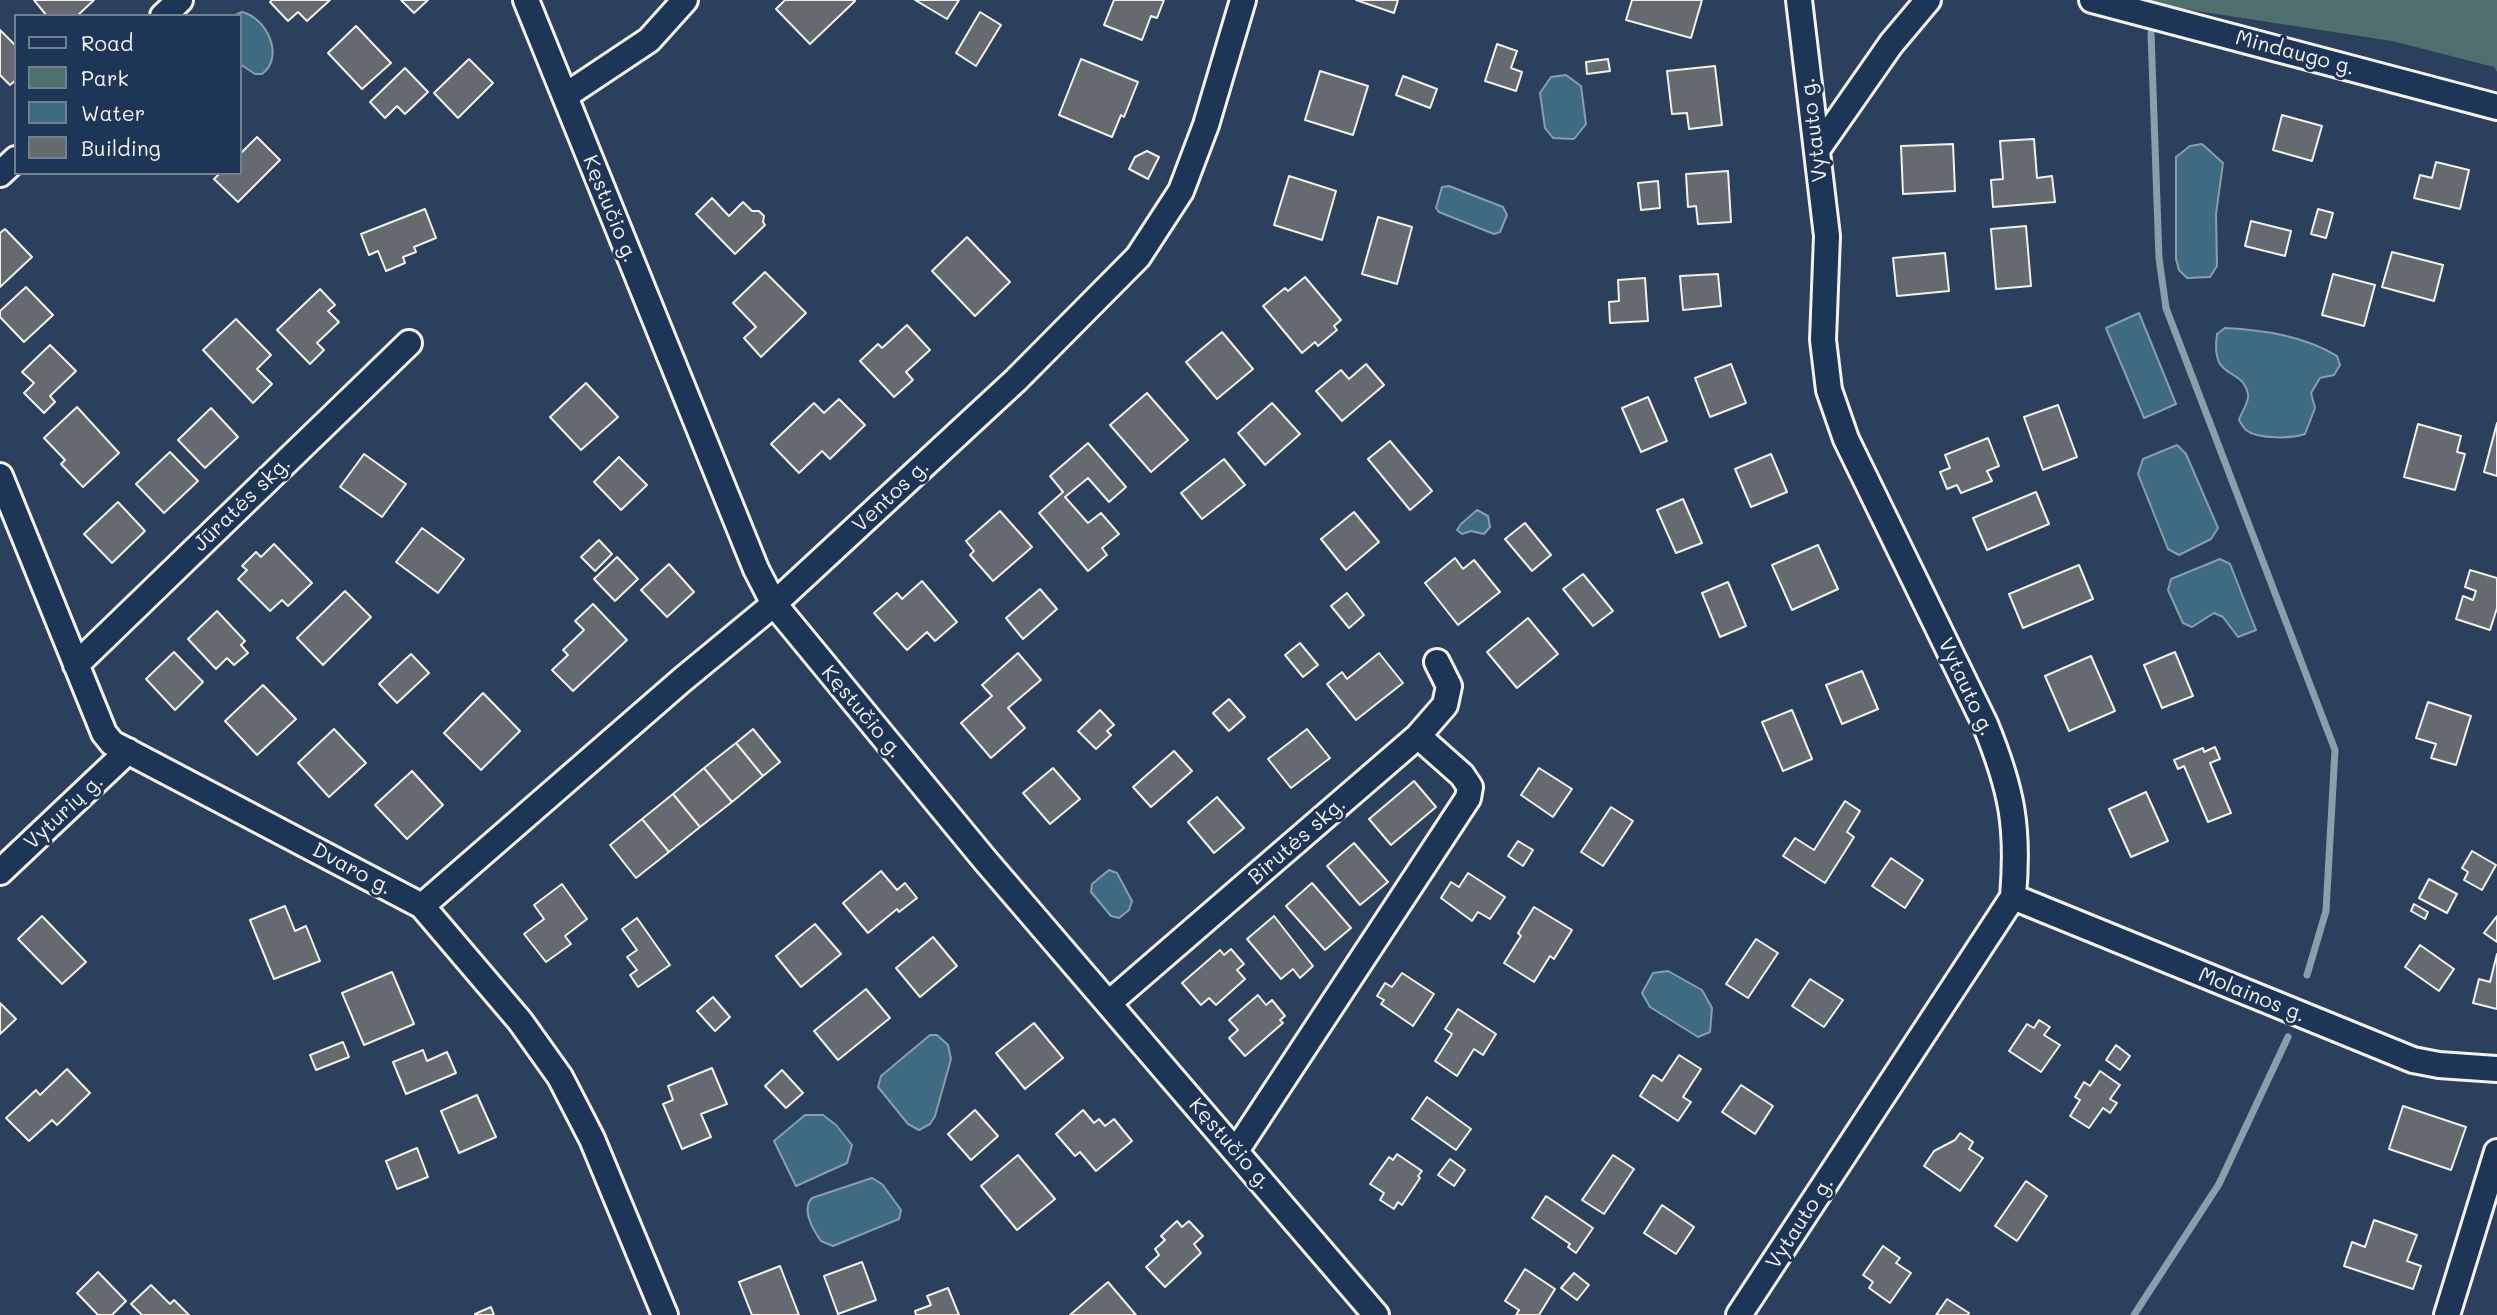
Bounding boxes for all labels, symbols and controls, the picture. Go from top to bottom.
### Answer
legend [14,14,242,175]
street label: Mindaugo g. [2233,25,2357,81]
text: Road [81,29,133,56]
text: Park [81,64,129,91]
street label: Vytauto g. [1795,76,1833,184]
text: Water [81,99,145,126]
text: Building [81,134,161,161]
street label: Kęstučio g. [577,152,643,266]
street label: Jūratės skg. [188,451,296,557]
street label: Ventos g. [848,454,934,538]
street label: Vytauto g. [1932,634,2000,740]
street label: Kęstučio g. [816,660,908,764]
street label: Vyturių g. [19,769,109,855]
street label: Birutės skg. [1243,792,1351,890]
street label: Dvaro g. [308,838,396,900]
street label: Molainos g. [2195,962,2309,1028]
street label: Kęstučio g. [1183,1093,1277,1195]
street label: Vytauto g. [1761,1172,1839,1274]

